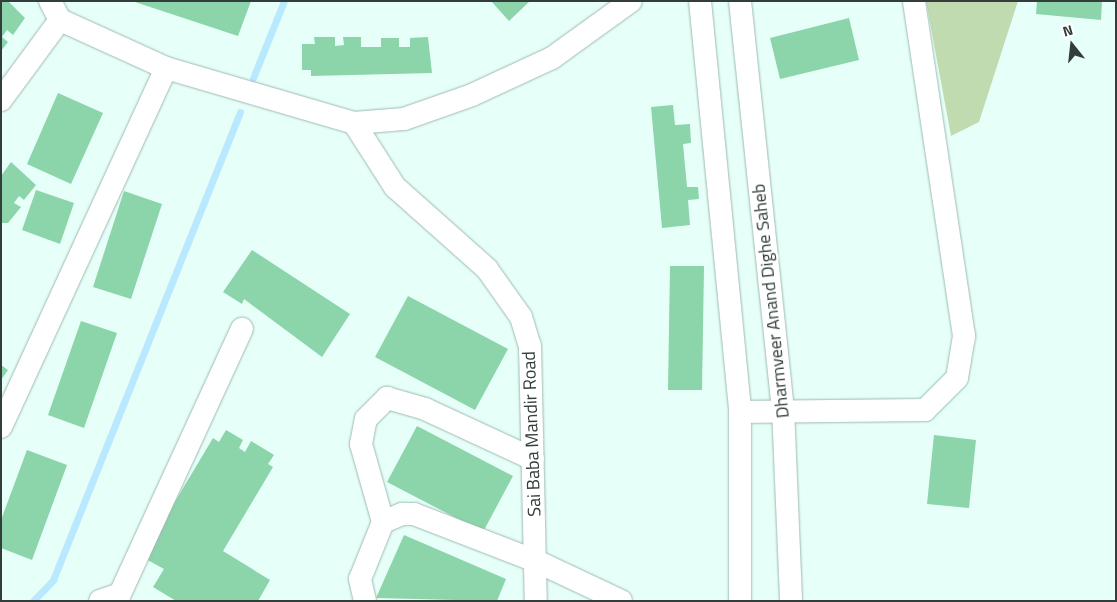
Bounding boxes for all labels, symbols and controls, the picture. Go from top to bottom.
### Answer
text: N [1060,19,1075,42]
north arrow [1047,20,1097,70]
street label: Dharmveer Anand Dighe Saheb [748,183,794,419]
street label: Sai Baba Mandir Road [518,351,546,517]

